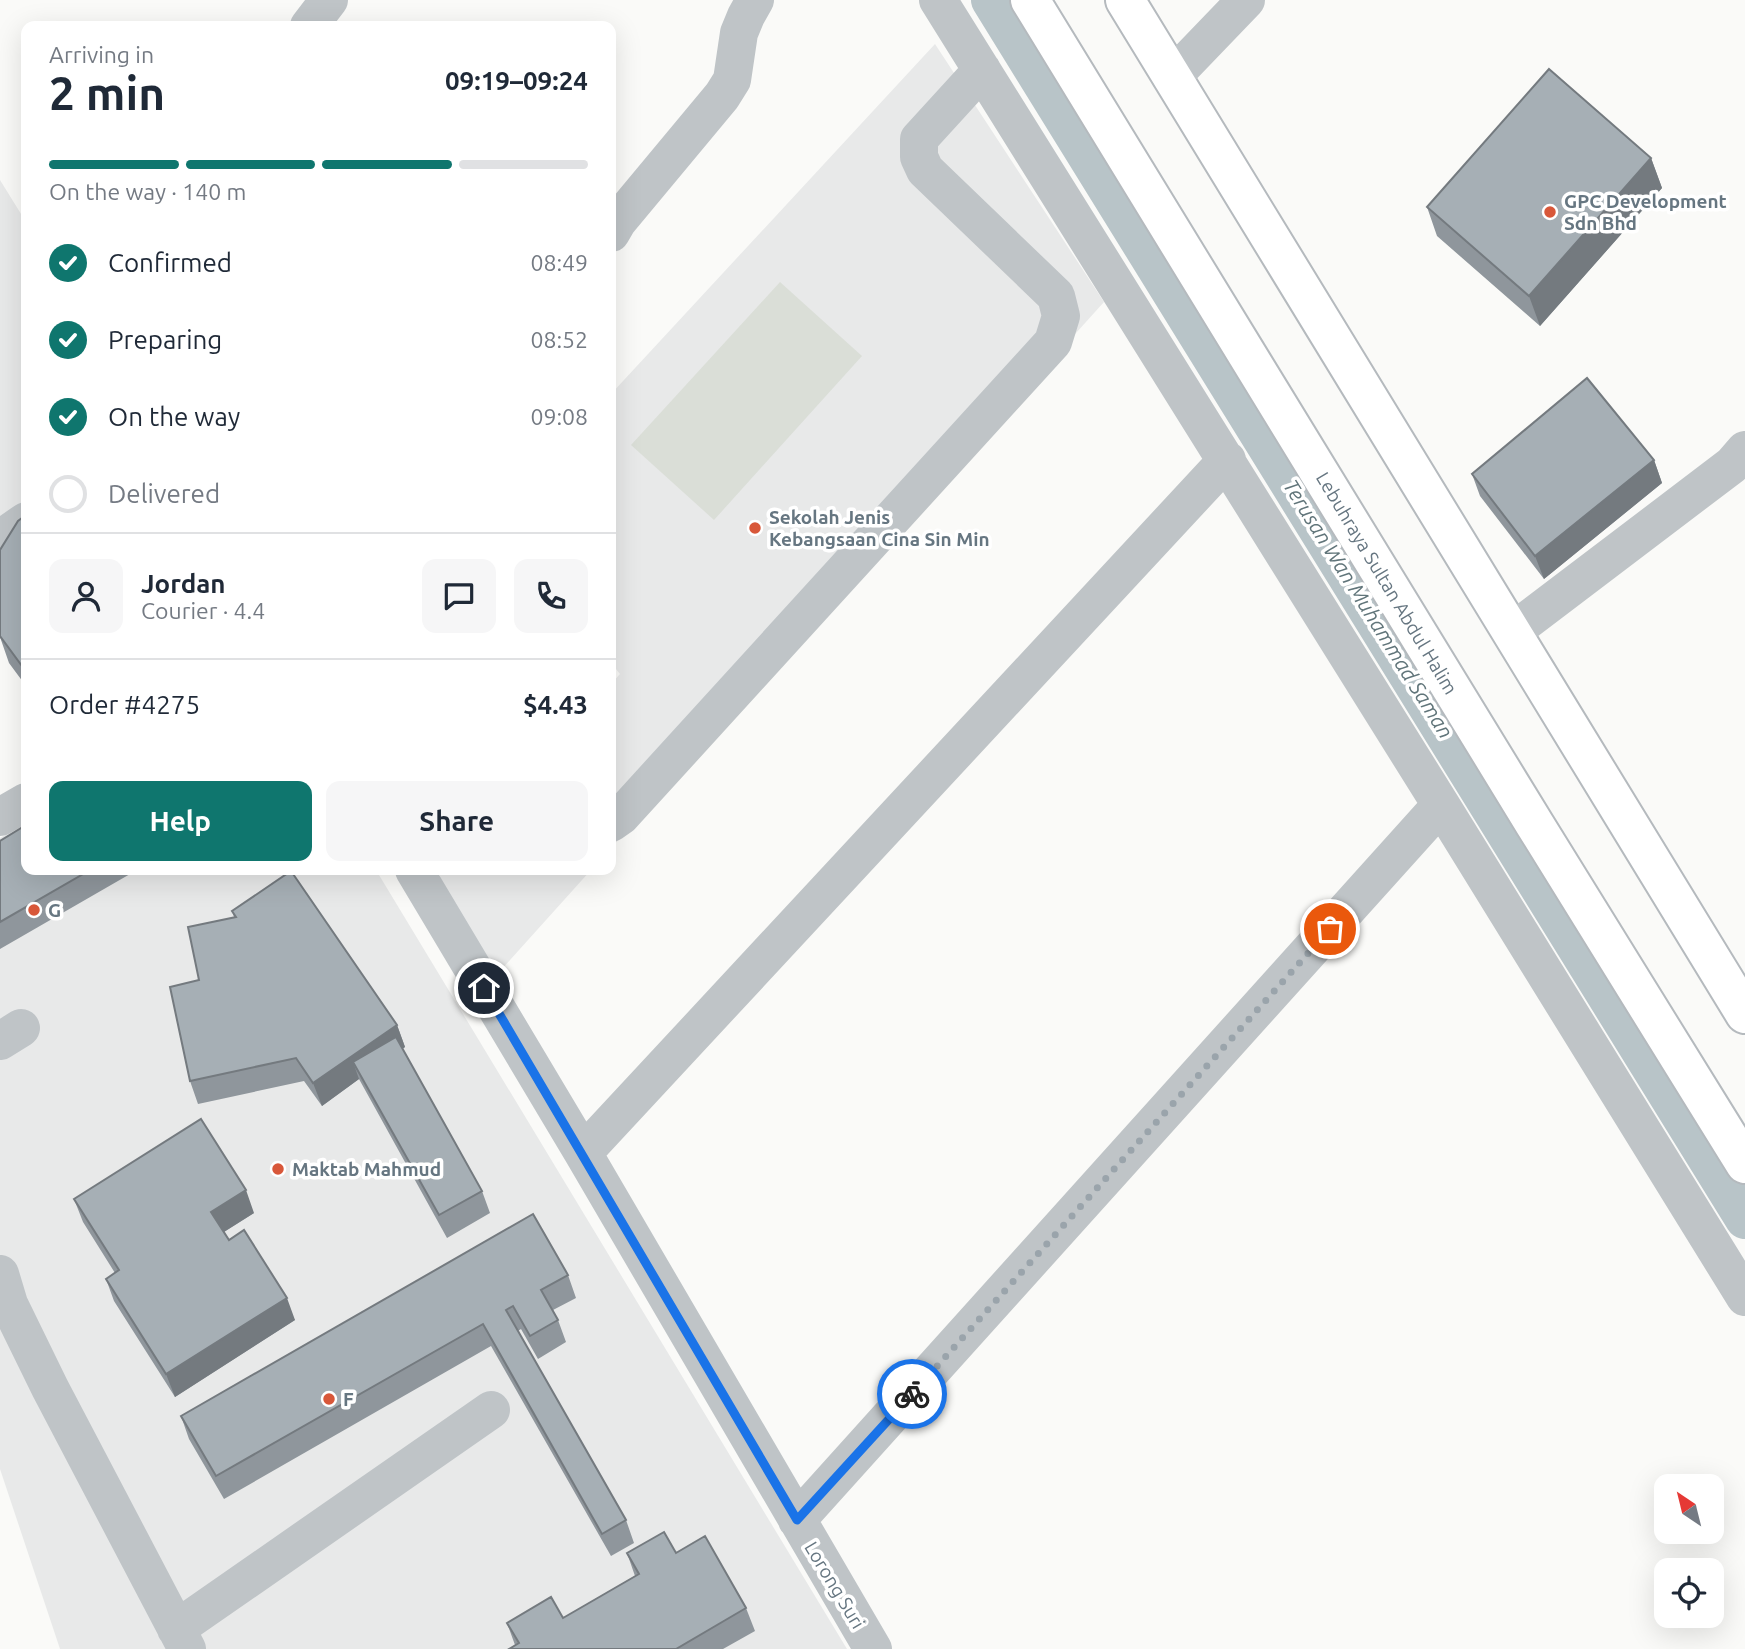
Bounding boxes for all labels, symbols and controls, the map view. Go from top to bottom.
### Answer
text: Arriving in [49,42,154,67]
text: 09:19–09:24 [445,66,588,95]
text: 2 min [49,67,165,119]
text: On the way · 140 m [49,179,246,204]
place label: GPC Development Sdn Bhd [1564,190,1727,234]
marker: GPC Development Sdn Bhd [1542,204,1558,220]
icon: check [49,244,87,282]
text: Confirmed [108,248,232,277]
text: 08:49 [530,250,588,275]
icon: check [49,321,87,359]
text: Preparing [108,325,222,354]
text: 08:52 [530,327,588,352]
icon: check [49,398,87,436]
text: On the way [108,402,240,431]
text: 09:08 [530,404,588,429]
street label: Lebuhraya Sultan Abdul Halim [1312,468,1462,698]
water label: Terusan Wan Muhammad Saman [1279,475,1459,742]
text: Delivered [108,479,220,508]
place label: Sekolah Jenis Kebangsaan Cina Sin Min [769,506,990,550]
marker: Sekolah Jenis Kebangsaan Cina Sin Min [747,520,763,536]
button: person [49,559,123,633]
button: chat [422,559,496,633]
button: phone [514,559,588,633]
text: Jordan [141,569,226,598]
text: Courier · 4.4 [141,598,265,623]
text: Order #4275 [49,690,200,719]
text: $4.43 [523,690,588,719]
button: Help [49,781,312,861]
button: Share [326,781,588,861]
place label: G [48,899,61,921]
pin [1300,899,1360,959]
marker: G [26,902,42,918]
icon: bag [1311,910,1349,948]
pin [454,958,514,1018]
icon: home [465,969,503,1007]
place label: Maktab Mahmud [292,1158,441,1180]
marker: Maktab Mahmud [270,1161,286,1177]
courier [877,1359,947,1429]
icon: bike [893,1375,931,1413]
place label: F [343,1388,354,1410]
marker: F [321,1391,337,1407]
north arrow [1654,1474,1724,1544]
map controls [1654,1474,1724,1628]
street label: Lorong Suri [800,1537,870,1633]
button: locate [1654,1558,1724,1628]

